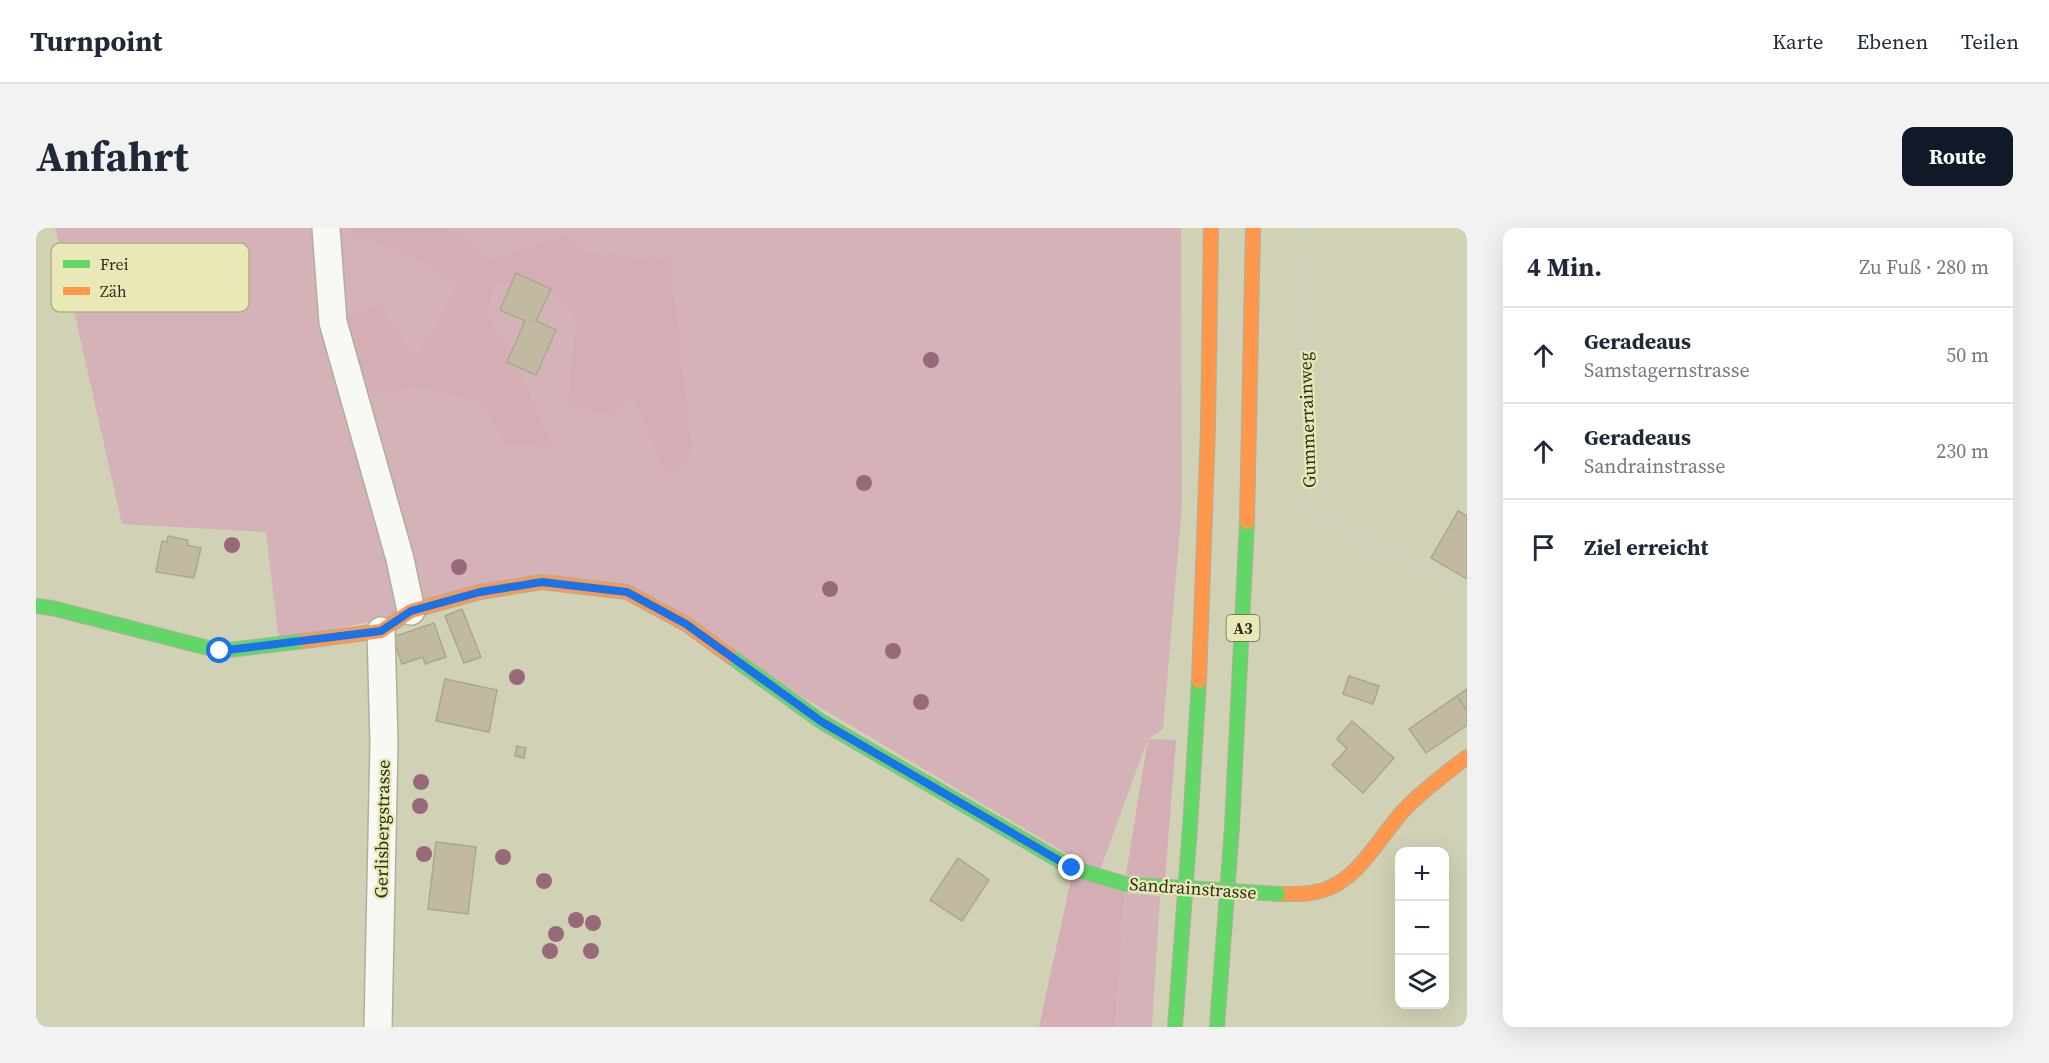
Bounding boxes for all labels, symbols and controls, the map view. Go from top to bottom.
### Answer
text: Turnpoint [30,22,162,60]
text: Karte [1772,27,1823,56]
text: Ebenen [1856,27,1928,56]
text: Teilen [1961,27,2019,56]
text: Anfahrt [36,127,188,185]
button: Route [1902,127,2013,186]
legend [51,243,249,312]
text: 4 Min. [1527,249,1602,285]
text: Frei [100,253,129,275]
text: Zu Fuß · 280 m [1859,253,1989,281]
text: Zäh [100,280,127,302]
text: Geradeaus [1584,326,1691,356]
icon: ahead [1527,339,1560,372]
text: 50 m [1946,341,1989,369]
street label: Gummerrainweg [1292,351,1322,489]
text: Samstagernstrasse [1584,356,1750,384]
text: Geradeaus [1584,422,1691,452]
icon: ahead [1527,435,1560,468]
text: 230 m [1936,437,1989,465]
text: Sandrainstrasse [1584,452,1725,480]
icon: arrive [1527,531,1560,564]
text: Ziel erreicht [1584,532,1708,562]
road number: A3 [1226,615,1260,641]
route start [206,637,232,663]
street label: Gerlisbergstrasse [368,759,396,899]
map controls [1395,847,1449,1009]
button: + [1395,847,1449,901]
route end [1058,854,1084,880]
street label: Sandrainstrasse [1129,871,1257,905]
button: − [1395,901,1449,955]
button: layers [1395,955,1449,1009]

